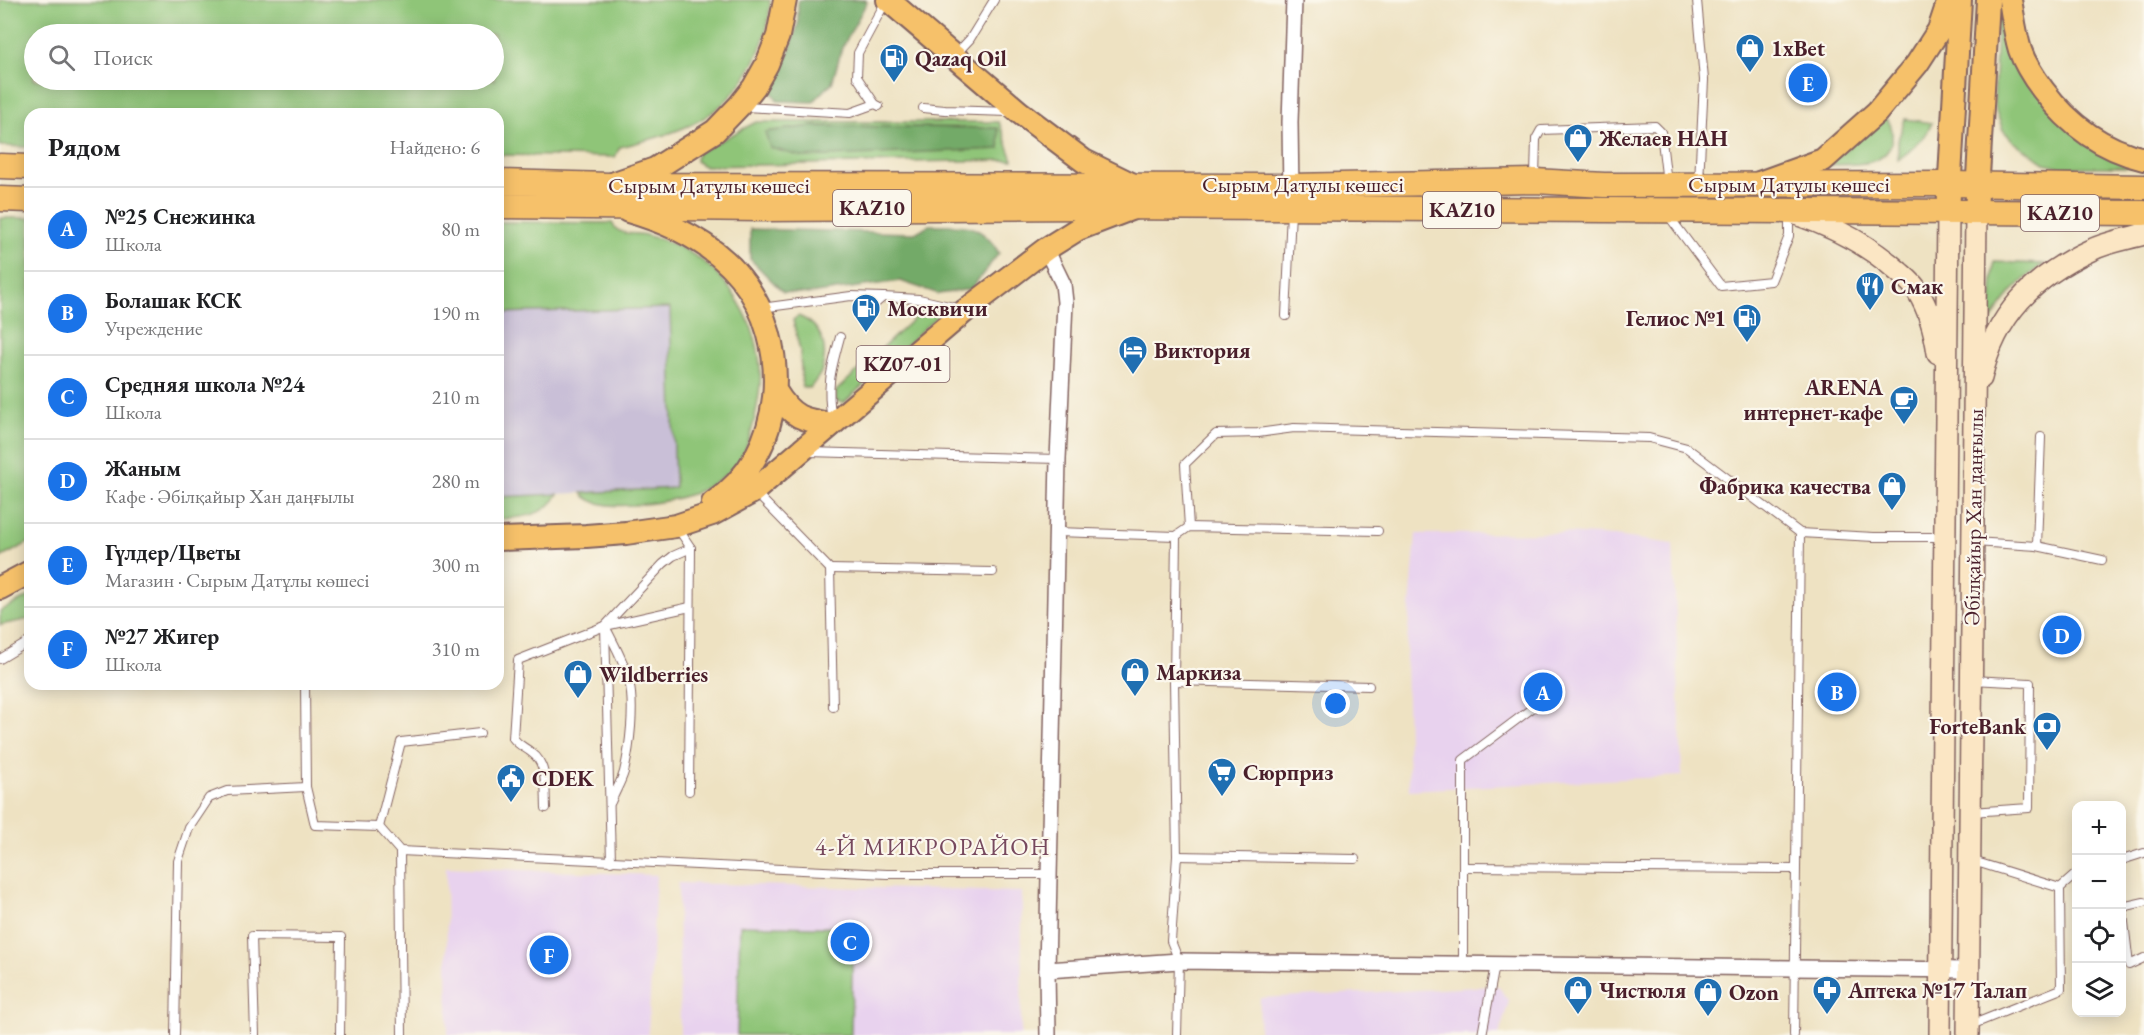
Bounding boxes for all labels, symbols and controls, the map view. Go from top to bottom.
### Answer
search box [24,24,504,90]
shop icon: 1xBet [1734,32,1766,74]
place label: 1xBet [1771,34,1826,63]
icon: search [45,41,78,74]
fuel station icon: Qazaq Oil [878,42,910,84]
text: Поиск [93,43,153,72]
place label: Qazaq Oil [915,44,1007,73]
pin: E [1788,60,1828,106]
shop icon: Желаев НАН [1562,122,1594,164]
place label: Желаев НАН [1598,124,1728,153]
text: Рядом [48,130,121,164]
text: Найдено: 6 [389,134,480,160]
street label: Сырым Датұлы көшесі [1202,170,1404,199]
street label: Сырым Датұлы көшесі [1688,170,1890,199]
street label: Сырым Датұлы көшесі [608,171,810,200]
road number: KAZ10 [833,190,911,226]
road number: KAZ10 [1423,192,1501,228]
road number: KAZ10 [2021,195,2099,231]
text: №25 Снежинка [105,202,256,231]
text: A [60,216,75,242]
text: 80 m [441,216,480,242]
text: Школа [105,231,162,257]
restaurant icon: Смак [1854,270,1886,312]
place label: Смак [1891,272,1944,301]
text: Болашак КСК [105,286,242,315]
fuel station icon: Москвичи [850,292,882,334]
place label: Москвичи [887,294,988,323]
text: B [61,300,74,326]
text: 190 m [432,300,480,326]
fuel station icon: Гелиос №1 [1731,302,1763,344]
place label: Гелиос №1 [1626,304,1726,333]
text: Учреждение [105,315,203,341]
hotel icon: Виктория [1117,334,1149,376]
place label: Виктория [1154,336,1251,365]
road number: KZ07-01 [856,346,950,382]
text: Средняя школа №24 [105,370,305,399]
place label: ARENA интернет-кафе [1743,373,1883,427]
text: C [60,384,75,410]
text: 210 m [432,384,480,410]
cafe icon: ARENA интернет-кафе [1888,384,1920,426]
text: Школа [105,399,162,425]
street label: Әбілқайыр Хан даңғылы [1957,408,1990,626]
text: Жаным [105,454,181,483]
text: D [60,468,75,494]
text: 280 m [432,468,480,494]
shop icon: Фабрика качества [1876,470,1908,512]
place label: Фабрика качества [1700,472,1871,501]
text: Кафе · Әбілқайыр Хан даңғылы [105,483,355,509]
text: Гүлдер/Цветы [105,538,241,567]
text: E [62,552,73,578]
text: 300 m [432,552,480,578]
text: Магазин · Сырым Датұлы көшесі [105,567,370,593]
pin: D [2042,612,2082,658]
text: №27 Жигер [105,622,219,651]
text: F [62,636,73,662]
text: 310 m [432,636,480,662]
text: Школа [105,651,162,677]
shop icon: Маркиза [1119,656,1151,698]
shop icon: Wildberries [562,658,594,700]
place label: Маркиза [1156,658,1242,687]
place label: Wildberries [599,660,708,689]
pin: A [1524,670,1562,714]
pin: B [1818,670,1856,714]
your location [1321,689,1350,718]
bank icon: ForteBank [2031,710,2063,752]
place label: ForteBank [1929,712,2027,741]
supermarket icon: Сюрприз [1206,756,1238,798]
place label: Сюрприз [1243,758,1333,787]
public building icon: CDEK [495,762,527,804]
place label: CDEK [532,764,594,793]
map controls [2072,801,2126,1017]
button: + [2072,801,2126,855]
district label: 4-Й МИКРОРАЙОН [815,831,1051,862]
button: − [2072,855,2126,909]
button: locate [2072,909,2126,963]
pin: C [830,920,870,964]
pin: F [530,932,568,978]
button: layers [2072,963,2126,1017]
shop icon: Чистюля [1562,974,1594,1016]
pharmacy icon: Аптека №17 Талап [1811,974,1843,1016]
place label: Чистюля [1599,976,1686,1005]
shop icon: Ozon [1692,976,1724,1018]
place label: Аптека №17 Талап [1847,976,2027,1005]
place label: Ozon [1729,978,1779,1007]

